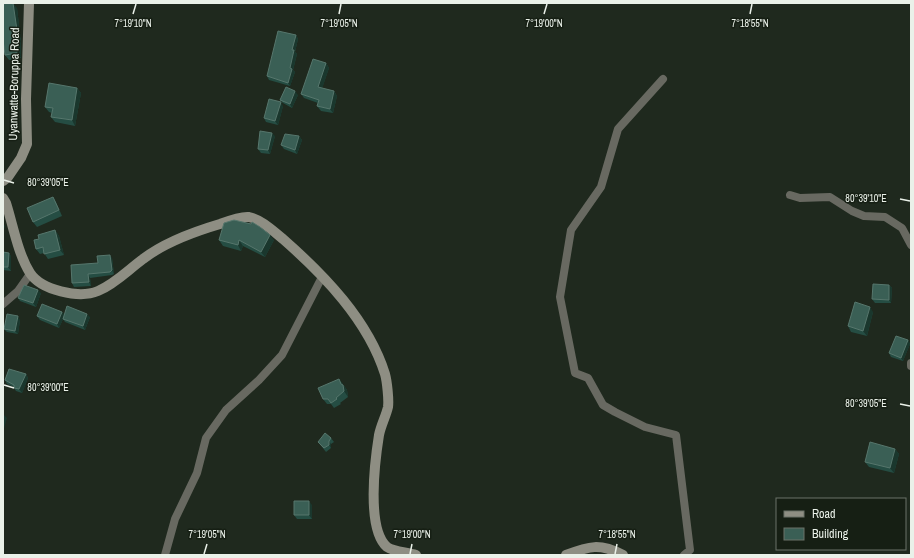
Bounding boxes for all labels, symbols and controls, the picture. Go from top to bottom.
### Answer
text: 7°19'10"N [114,17,152,30]
text: 7°19'05"N [320,17,358,30]
text: 7°19'00"N [525,17,563,30]
text: 7°18'55"N [731,17,769,30]
street label: Uyanwatte-Boruppa Road [5,27,23,141]
text: 80°39'05"E [27,176,69,189]
text: 80°39'10"E [845,192,887,205]
text: 80°39'00"E [27,381,69,394]
text: 80°39'05"E [845,397,887,410]
legend [776,498,906,550]
text: Road [812,506,836,522]
text: Building [812,526,849,542]
text: 7°19'05"N [188,528,226,541]
text: 7°19'00"N [393,528,431,541]
text: 7°18'55"N [598,528,636,541]

